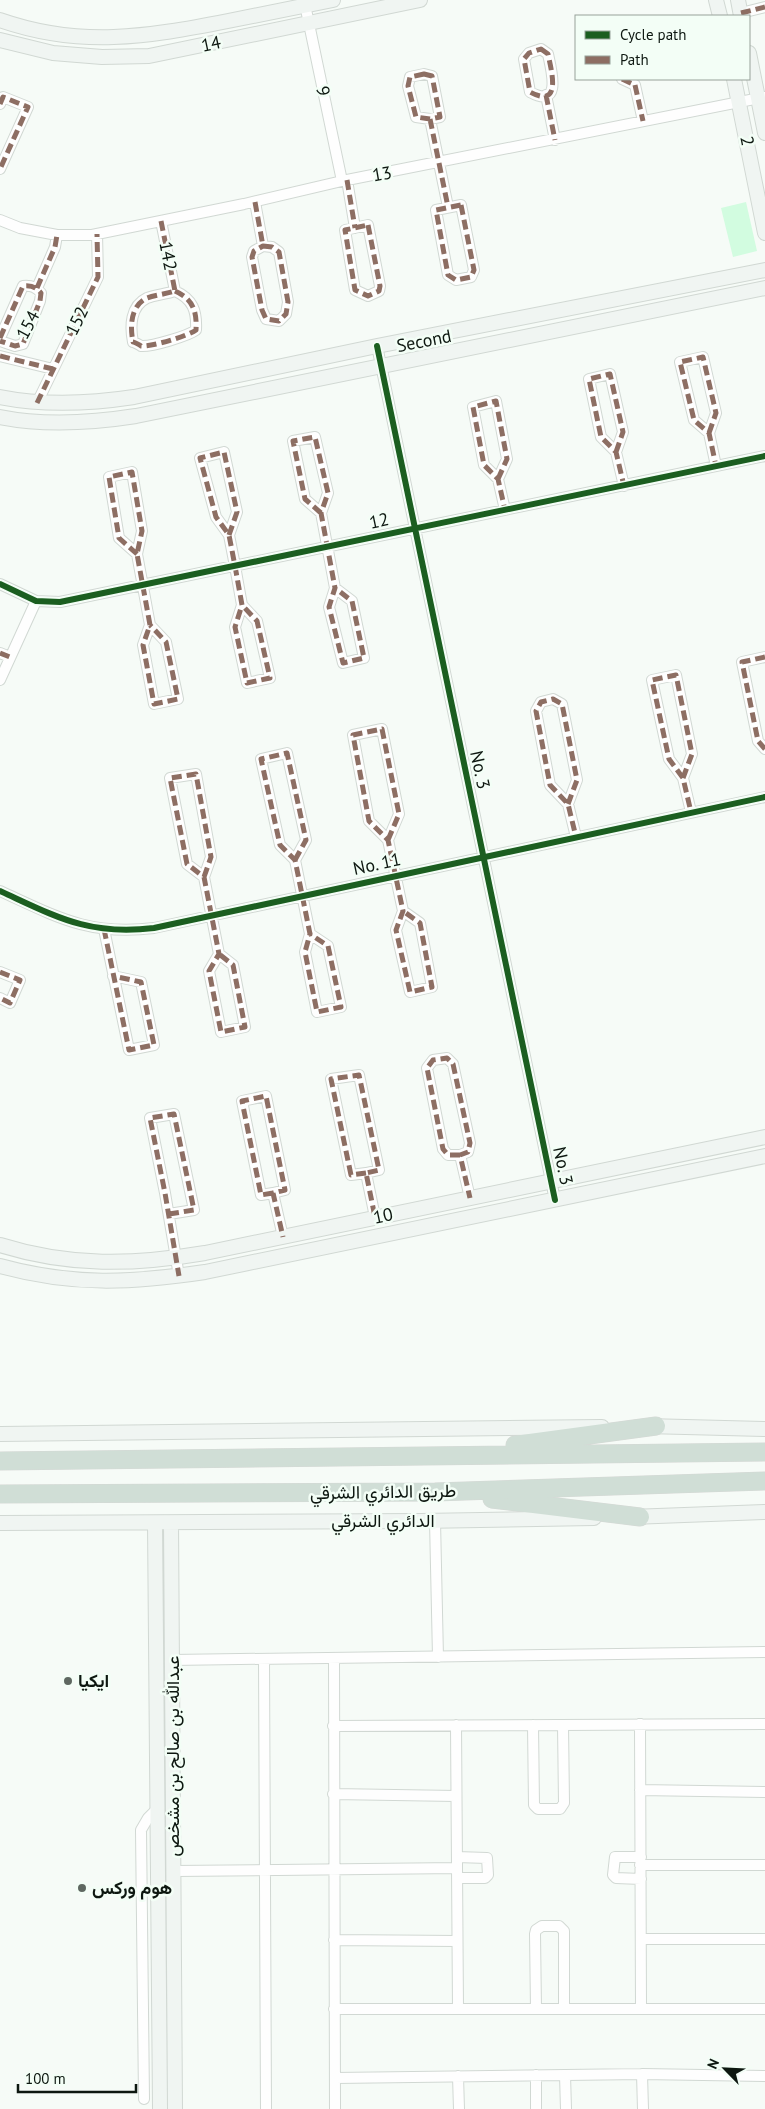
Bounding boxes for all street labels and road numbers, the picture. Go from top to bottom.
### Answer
street label: 14 [199,30,223,57]
street label: 9 [311,84,336,98]
street label: 2 [735,134,760,148]
street label: 13 [370,160,394,187]
street label: 142 [154,239,183,273]
street label: 152 [60,303,93,339]
street label: 154 [10,306,45,343]
street label: Second [395,324,453,357]
street label: 12 [367,507,391,534]
street label: No. 3 [465,749,496,791]
street label: No. 11 [351,847,403,880]
street label: No. 3 [548,1145,579,1187]
street label: 10 [371,1202,395,1229]
street label: طريق الدائري الشرقي [310,1479,456,1508]
street label: الدائري الشرقي [331,1509,435,1536]
street label: عبدالله بن صالح بن مشخص [161,1656,185,1856]

